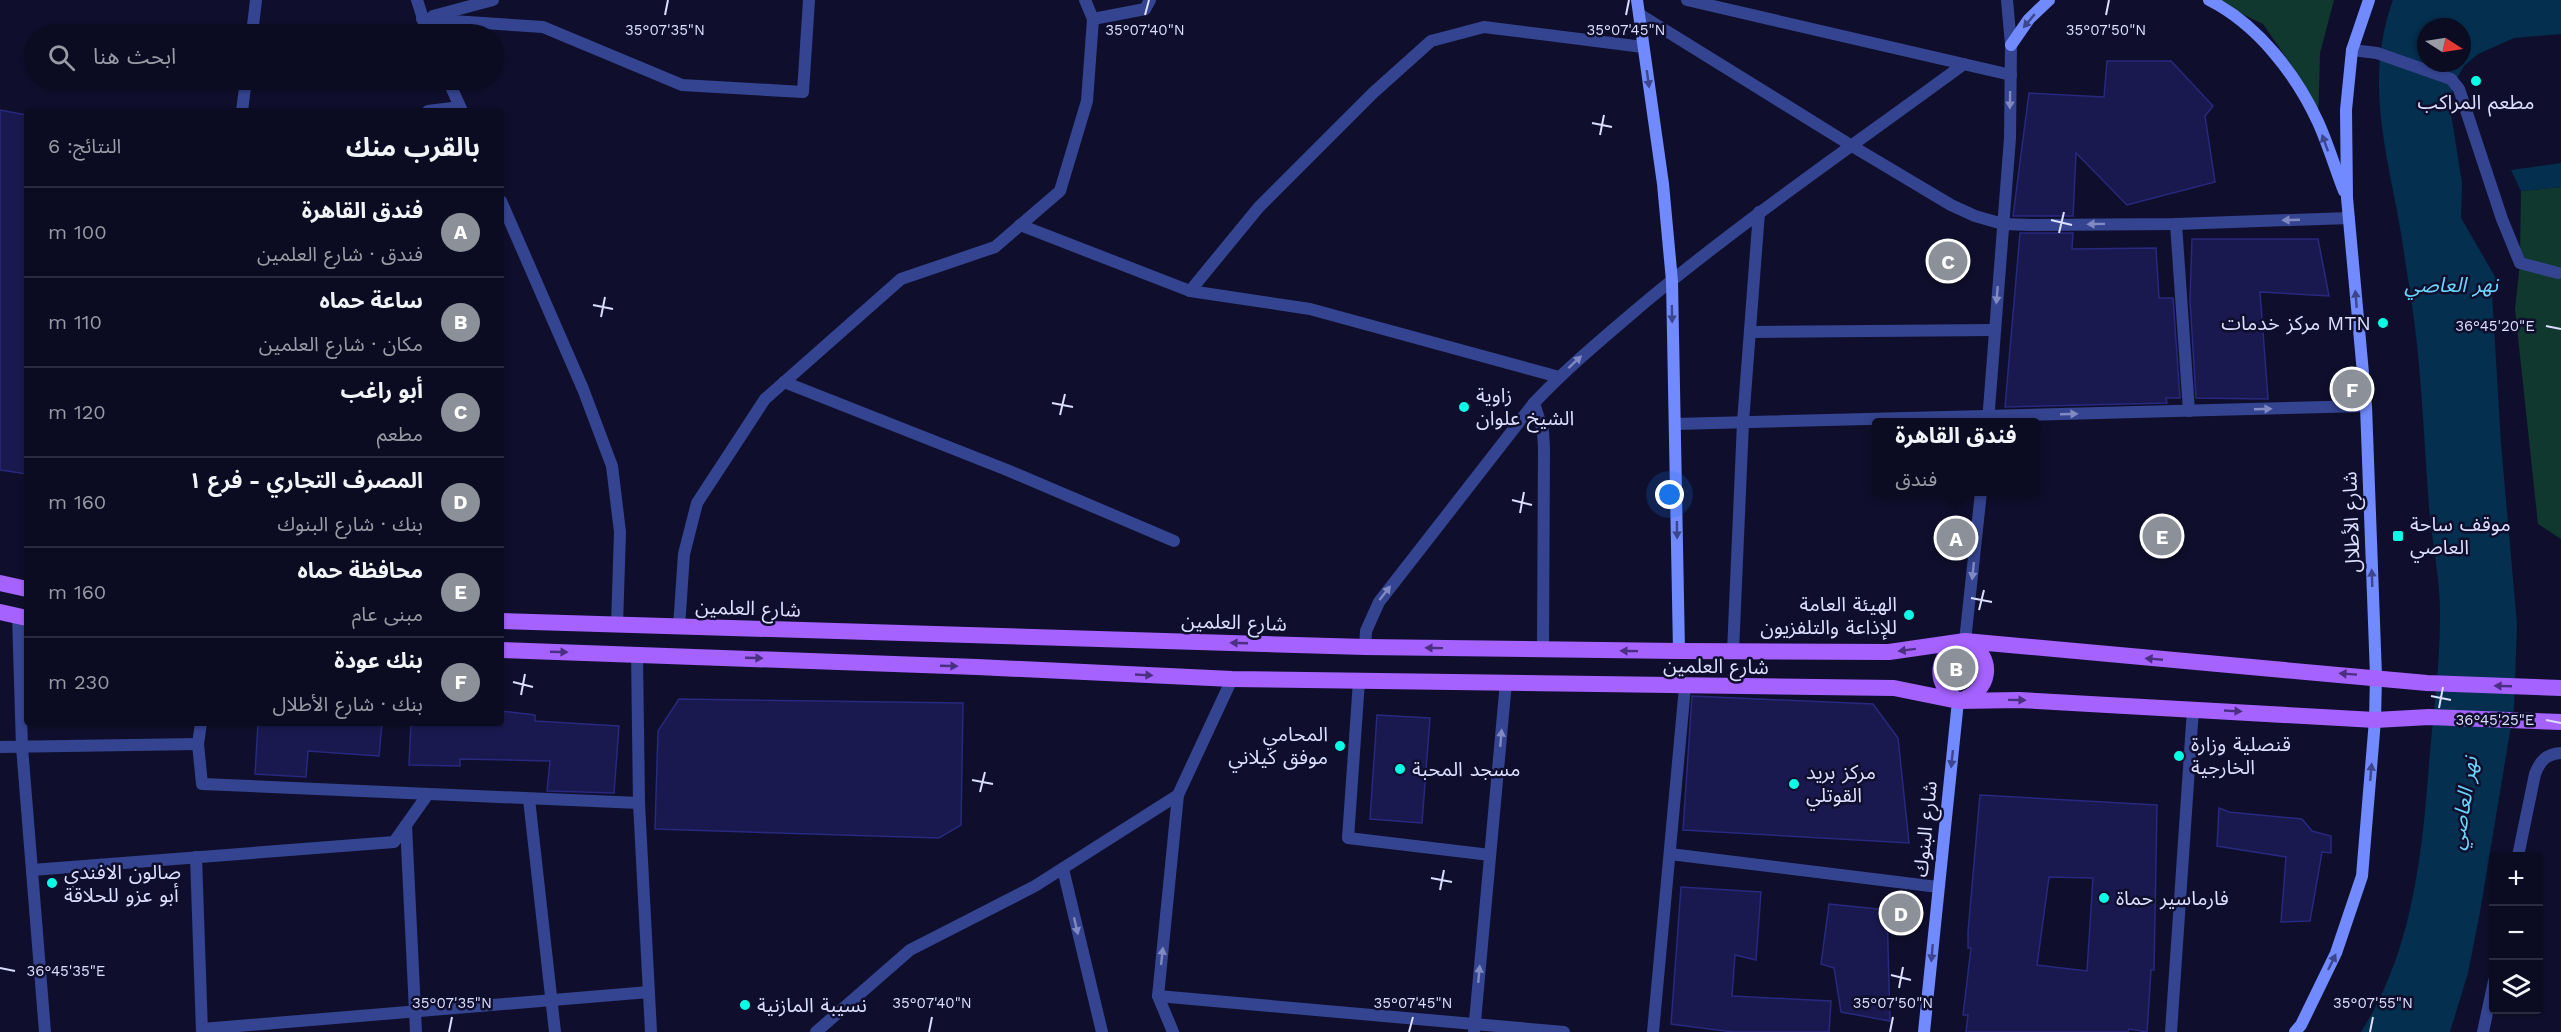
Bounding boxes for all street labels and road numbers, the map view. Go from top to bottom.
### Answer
street label: شارع الأطلال [2337,471,2368,573]
street label: شارع العلمين [695,594,801,625]
street label: شارع العلمين [1181,608,1287,639]
street label: شارع العلمين [1663,653,1769,682]
street label: شارع البنوك [1908,780,1945,879]

